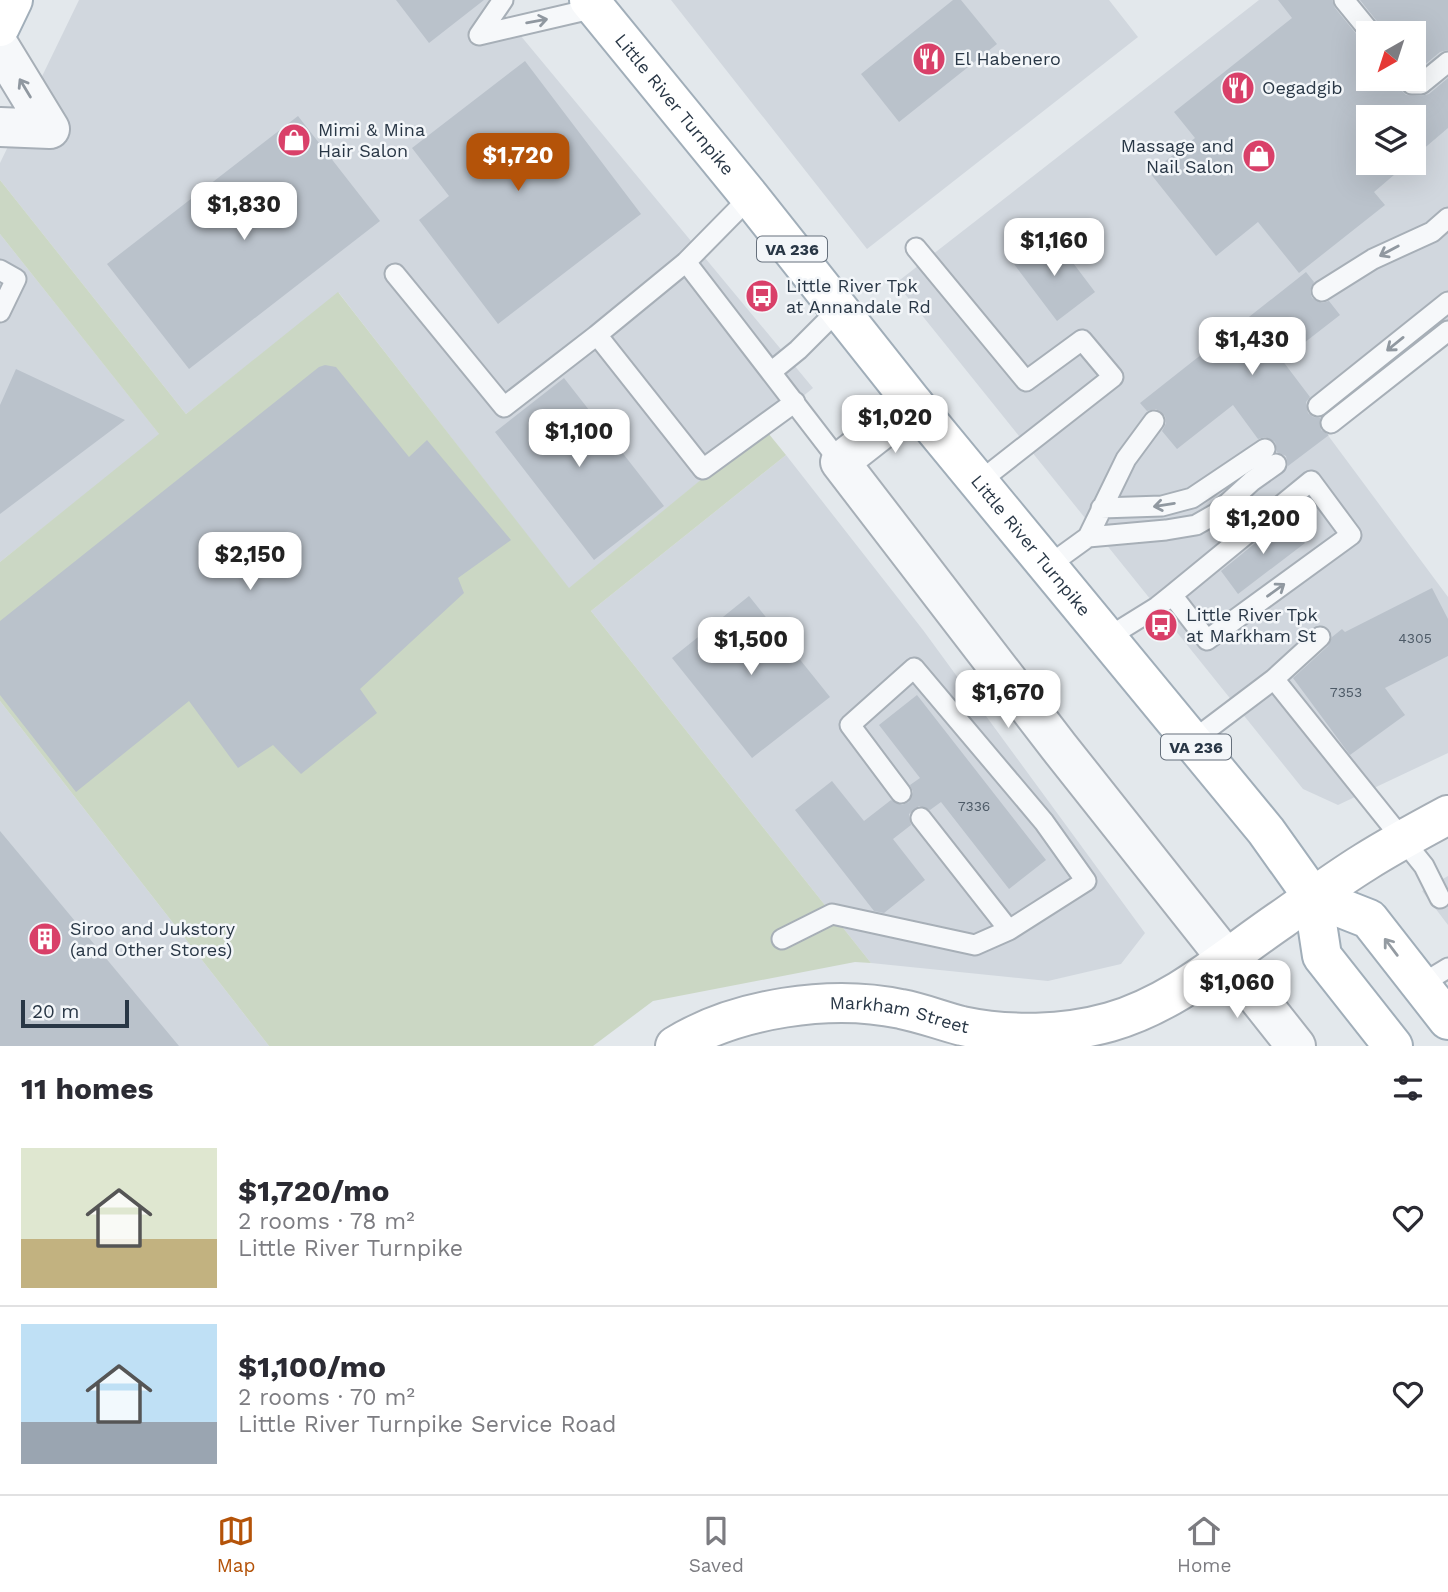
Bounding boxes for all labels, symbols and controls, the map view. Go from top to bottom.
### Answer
one-way arrow [525,14,548,27]
north arrow [1356,21,1426,91]
map controls [1356,21,1426,175]
street label: Little River Turnpike [611,29,739,179]
restaurant icon: El Habenero [910,40,948,78]
place label: El Habenero [954,48,1061,69]
restaurant icon: Oegadgib [1219,69,1257,107]
place label: Oegadgib [1262,77,1343,98]
one-way arrow [18,78,32,98]
button: layers [1356,105,1426,175]
place label: Mimi & Mina Hair Salon [318,119,425,161]
shop icon: Mimi & Mina Hair Salon [275,121,313,159]
pin: $1,720 [461,134,575,193]
place label: Massage and Nail Salon [1121,135,1234,177]
shop icon: Massage and Nail Salon [1240,137,1278,175]
text: $1,720 [482,142,554,169]
pin: $1,830 [187,182,301,242]
text: $1,830 [207,191,281,218]
pin: $1,160 [997,218,1111,278]
text: $1,160 [1020,227,1088,254]
road number: VA 236 [757,236,827,262]
one-way arrow [1379,245,1400,258]
place label: Little River Tpk at Annandale Rd [786,275,931,317]
bus stop icon: Little River Tpk at Annandale Rd [743,277,781,315]
pin: $1,430 [1195,318,1309,377]
text: $1,430 [1215,326,1289,353]
one-way arrow [1386,337,1404,352]
pin: $1,020 [838,396,952,455]
text: $1,020 [858,404,932,431]
pin: $1,100 [522,410,636,469]
text: $1,100 [545,418,613,445]
street label: Little River Turnpike [967,471,1095,620]
pin: $1,200 [1206,496,1320,556]
one-way arrow [1153,499,1176,512]
text: $1,200 [1226,505,1300,532]
pin: $2,150 [193,532,307,592]
text: $2,150 [215,541,285,568]
one-way arrow [1266,583,1285,598]
place label: Little River Tpk at Markham St [1186,604,1318,646]
bus stop icon: Little River Tpk at Markham St [1142,606,1180,644]
pin: $1,500 [694,618,808,677]
text: $1,500 [714,626,788,653]
house number: 4305 [1398,630,1432,646]
pin: $1,670 [951,670,1065,730]
text: $1,670 [971,679,1045,706]
house number: 7353 [1330,684,1362,700]
road number: VA 236 [1161,734,1231,760]
house number: 7336 [958,798,990,814]
place label: Siroo and Jukstory (and Other Stores) [70,918,236,960]
building icon: Siroo and Jukstory (and Other Stores) [26,920,64,958]
one-way arrow [1384,938,1398,957]
pin: $1,060 [1180,960,1294,1020]
text: $1,060 [1200,969,1274,996]
street label: Markham Street [830,992,971,1037]
scale bar [21,997,130,1029]
text: 20 m [32,1000,79,1023]
icon: filters [1389,1069,1427,1107]
text: 11 homes [21,1071,154,1106]
text: $1,720/mo [238,1173,389,1208]
icon: home [77,1176,161,1260]
icon: heart [1389,1199,1427,1237]
text: 2 rooms · 78 m² [238,1208,415,1235]
text: Little River Turnpike [238,1235,463,1262]
text: $1,100/mo [238,1349,386,1384]
icon: home [77,1352,161,1436]
icon: heart [1389,1375,1427,1413]
text: 2 rooms · 70 m² [238,1384,415,1411]
text: Little River Turnpike Service Road [238,1411,617,1438]
tab: Map [217,1512,255,1577]
tab: Saved [689,1512,744,1577]
tab: Home [1177,1512,1231,1577]

